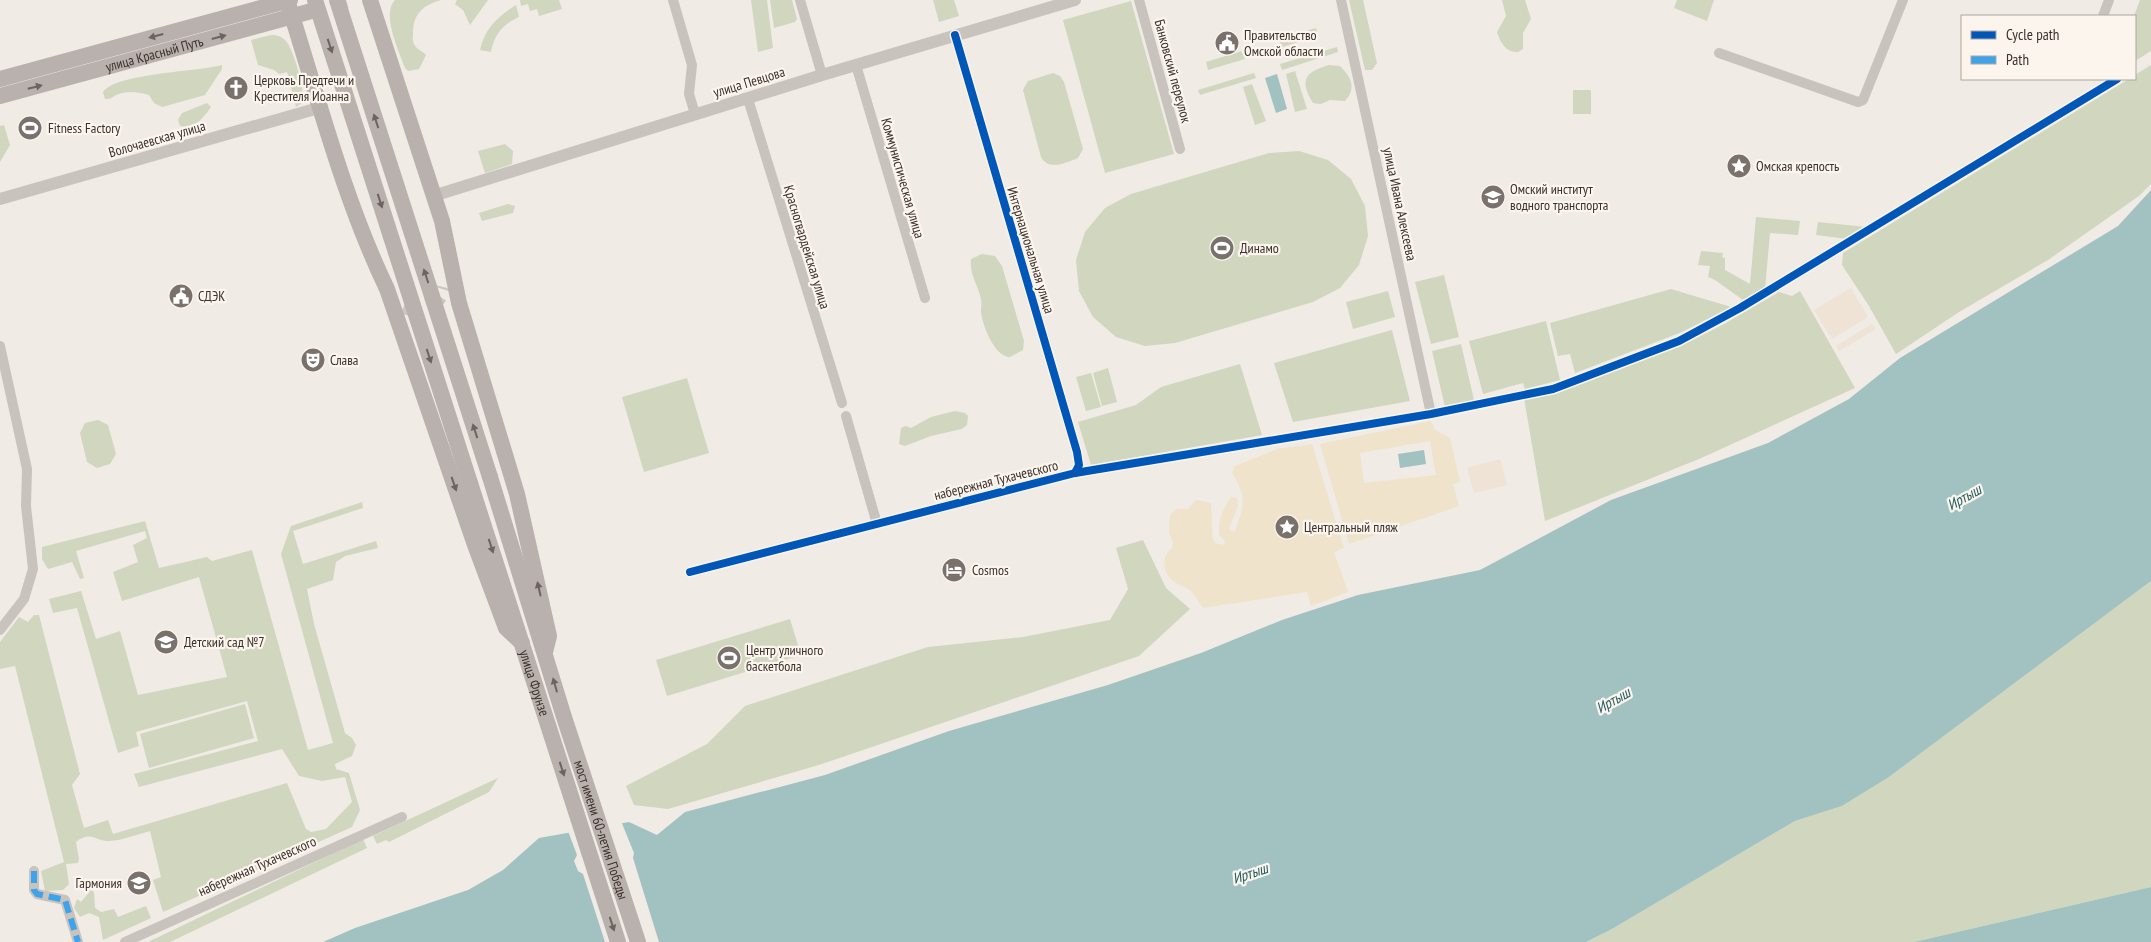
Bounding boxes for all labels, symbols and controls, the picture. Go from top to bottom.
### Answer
legend [1961,15,2136,80]
street label: Банковский переулок [1151,17,1196,125]
text: Cycle path [2006,25,2059,44]
place label: Правительство Омской области [1244,26,1323,60]
public building icon: Правительство Омской области [1214,30,1240,56]
street label: улица Красный Путь [103,32,205,76]
one-way arrow [148,33,163,41]
one-way arrow [211,33,227,41]
one-way arrow [327,39,334,54]
text: Path [2006,50,2029,69]
street label: улица Певцова [711,63,787,101]
place label: Церковь Предтечи и Крестителя Иоанна [254,71,354,105]
church icon: Церковь Предтечи и Крестителя Иоанна [223,75,249,101]
one-way arrow [28,83,43,91]
one-way arrow [372,114,379,129]
sports icon: Fitness Factory [17,115,43,141]
street label: Коммунистическая улица [877,116,929,240]
street label: Волочаевская улица [106,117,208,161]
place label: Fitness Factory [48,119,121,137]
street label: улица Ивана Алексеева [1379,146,1421,262]
place icon: Омская крепость [1726,153,1752,179]
place label: Омская крепость [1756,157,1839,175]
place label: Омский институт водного транспорта [1510,180,1608,214]
street label: Красногвардейская улица [780,183,834,311]
school or university icon: Омский институт водного транспорта [1480,184,1506,210]
street label: Интернациональная улица [1003,185,1059,315]
one-way arrow [376,194,384,209]
sports icon: Динамо [1209,235,1235,261]
place label: Динамо [1240,239,1279,257]
one-way arrow [421,269,429,284]
public building icon: СДЭК [168,283,194,309]
place label: СДЭК [198,287,225,305]
theatre icon: Слава [300,347,326,373]
one-way arrow [426,349,434,364]
place label: Слава [330,351,358,369]
one-way arrow [471,423,479,438]
street label: набережная Тухачевского [932,456,1060,504]
one-way arrow [450,477,458,492]
water label: Иртыш [1944,479,1985,514]
place icon: Центральный пляж [1274,514,1300,540]
place label: Центральный пляж [1304,518,1398,536]
one-way arrow [487,538,495,553]
hotel icon: Cosmos [941,557,967,583]
place label: Cosmos [972,561,1009,579]
one-way arrow [535,581,543,596]
school or university icon: Детский сад №7 [153,629,179,655]
place label: Детский сад №7 [184,633,265,651]
place label: Центр уличного баскетбола [746,641,823,675]
sports icon: Центр уличного баскетбола [716,645,742,671]
street label: улица Фрунзе [515,647,554,718]
one-way arrow [550,677,558,692]
water label: Иртыш [1593,682,1634,717]
street label: мост имени 60-летия Победы [570,758,632,902]
one-way arrow [558,762,566,777]
street label: набережная Тухачевского [195,832,319,900]
water label: Иртыш [1230,858,1271,888]
school or university icon: Гармония [126,870,152,896]
place label: Гармония [76,874,122,892]
one-way arrow [608,916,616,931]

